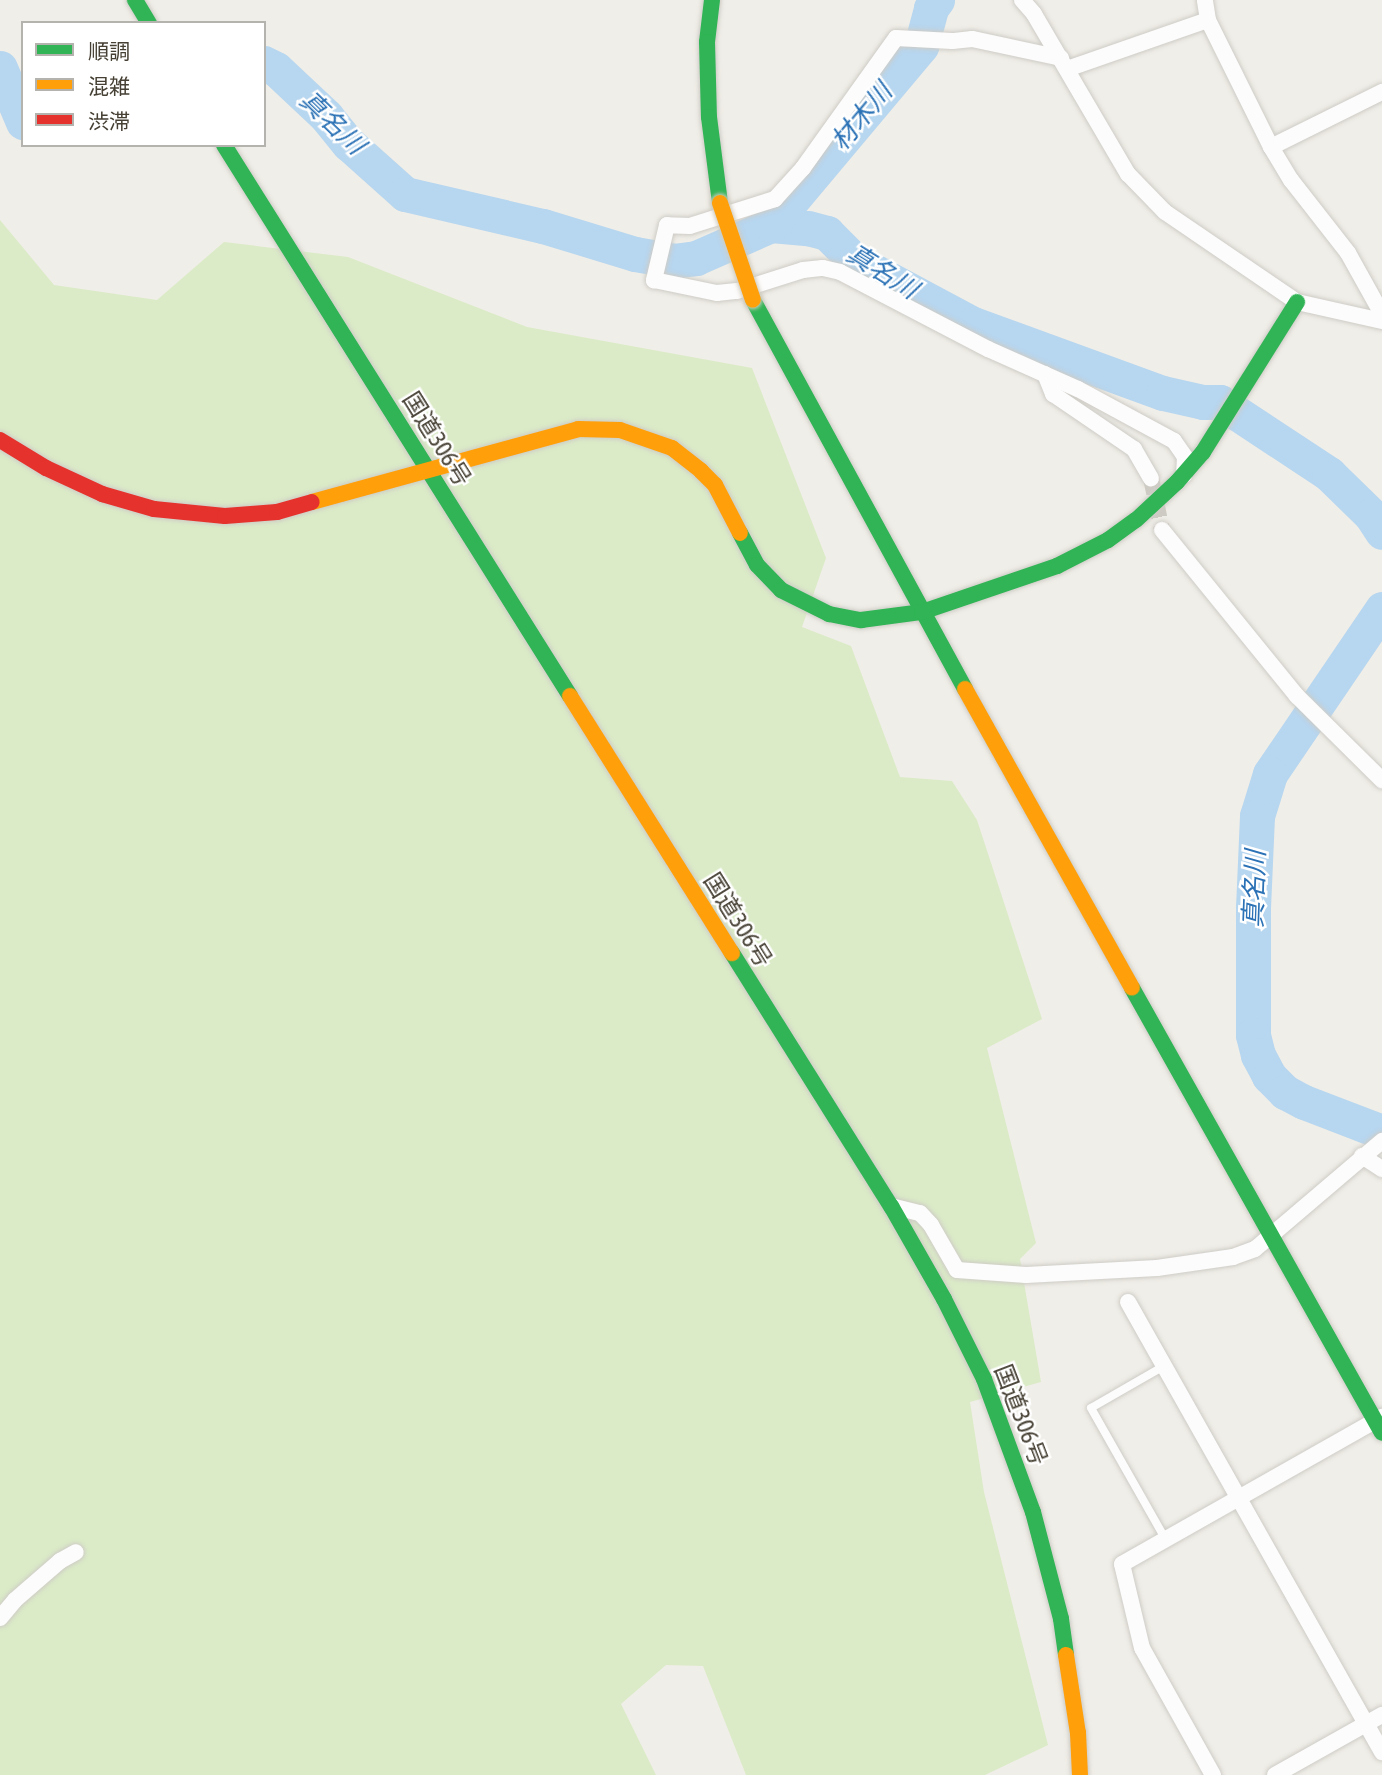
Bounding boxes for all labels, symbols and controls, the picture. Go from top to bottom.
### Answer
legend [21,21,266,147]
text: 順調 [88,39,130,63]
text: 混雑 [88,74,130,98]
water label: 材木川 [825,77,899,157]
water label: 真名川 [293,85,371,161]
text: 渋滞 [88,109,130,133]
water label: 真名川 [841,238,923,306]
street label: 国道306号 [397,386,477,492]
water label: 真名川 [1238,849,1272,929]
street label: 国道306号 [698,867,778,973]
street label: 国道306号 [989,1360,1053,1470]

